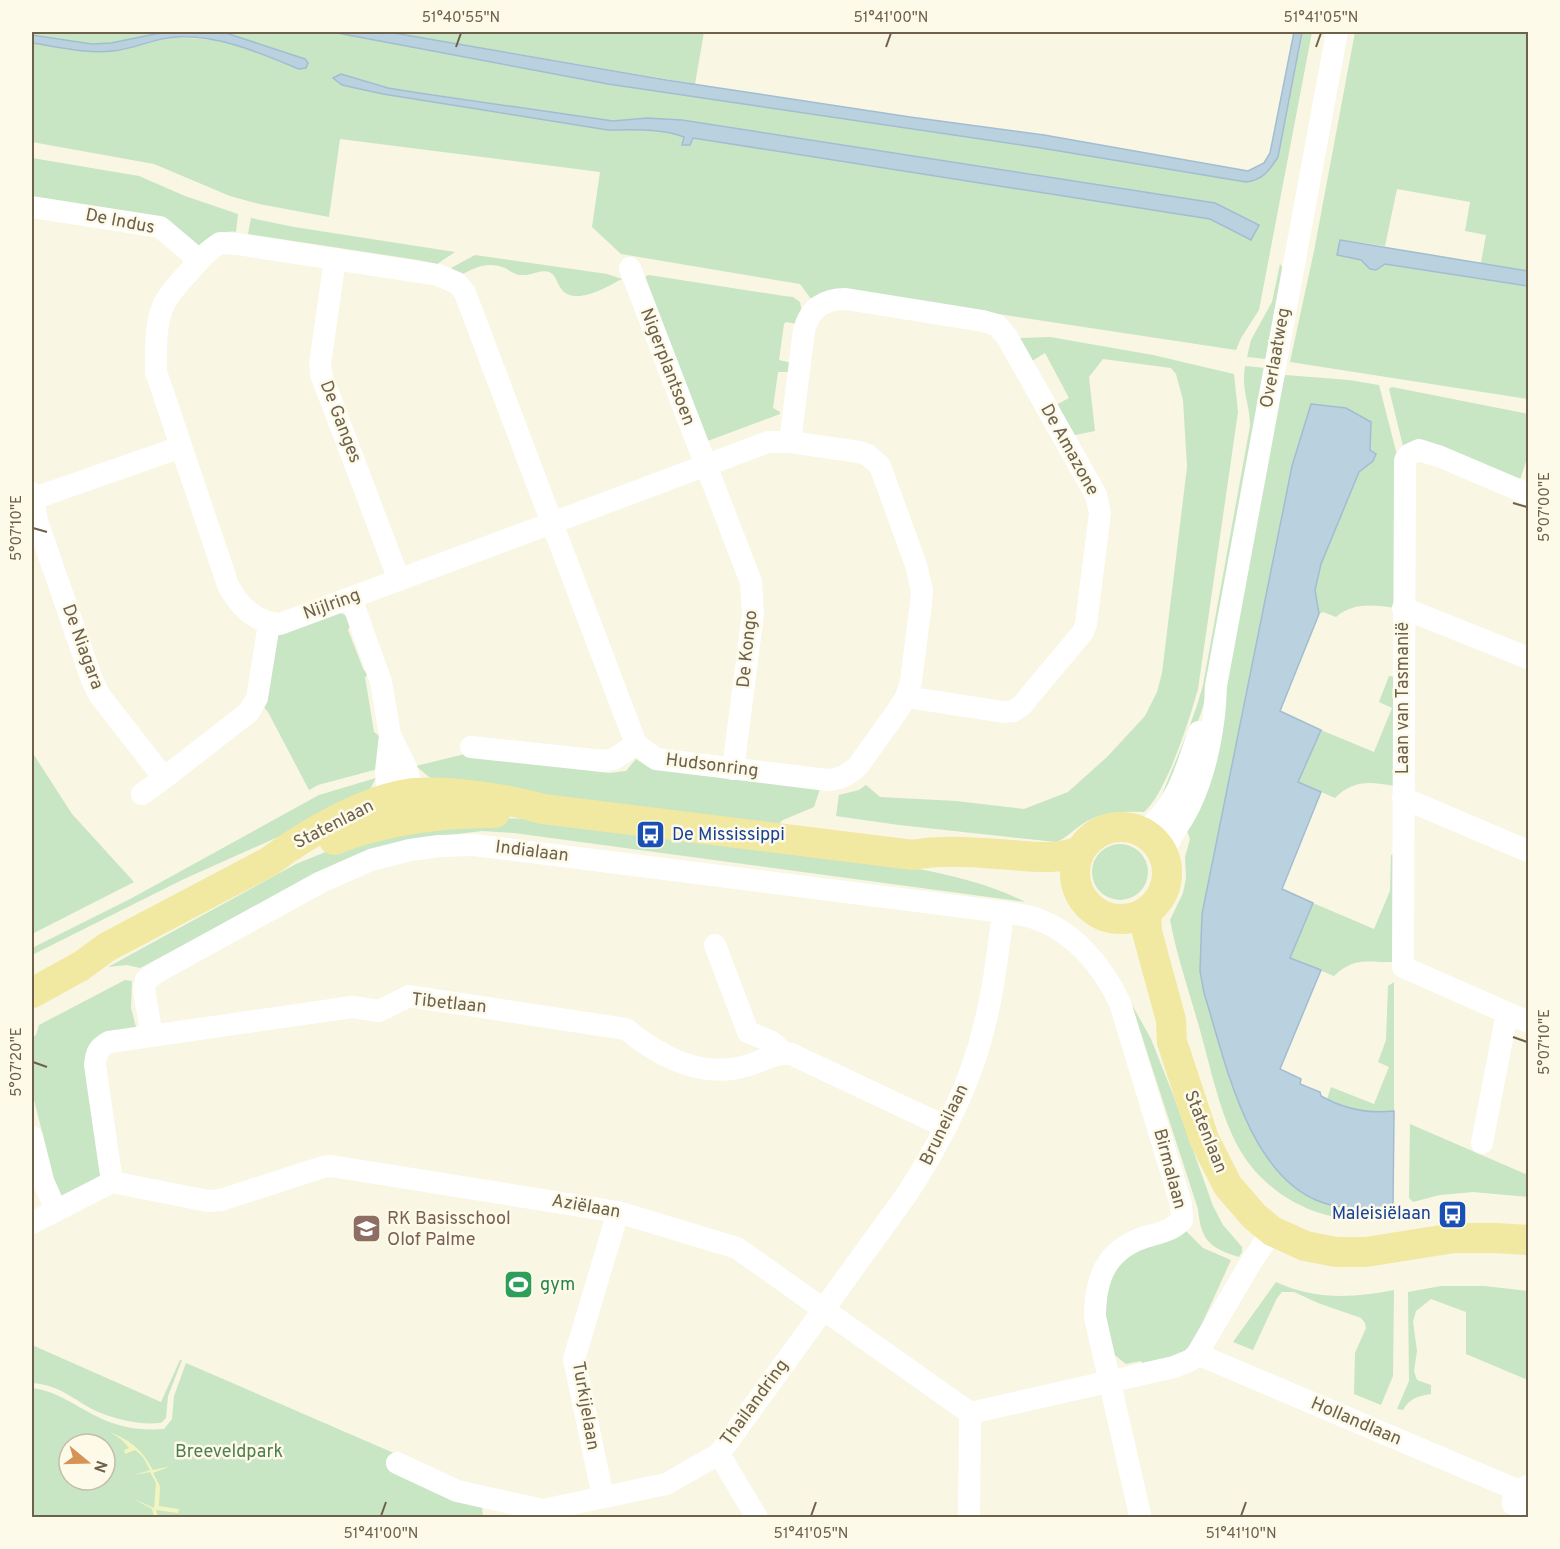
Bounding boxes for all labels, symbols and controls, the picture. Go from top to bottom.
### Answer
text: 51°40'55"N [422,9,500,28]
text: 51°41'00"N [854,9,928,28]
text: 51°41'05"N [1284,9,1358,28]
street label: De Indus [83,204,157,240]
street label: Nigerplantsoen [634,305,700,429]
street label: Overlaatweg [1256,306,1296,410]
street label: De Ganges [314,378,366,466]
street label: De Amazone [1034,400,1104,500]
text: 5°07'00"E [1536,472,1555,542]
text: 5°07'10"E [8,495,27,561]
street label: Nijlring [300,584,364,626]
street label: De Niagara [56,601,108,693]
street label: De Kongo [732,609,764,689]
street label: Laan van Tasmanië [1392,622,1415,774]
street label: Hudsonring [664,749,760,783]
street label: Statenlaan [290,795,378,855]
bus stop icon: De Mississippi [635,819,667,851]
place label: De Mississippi [672,824,785,847]
street label: Indialaan [494,836,570,868]
street label: Tibetlaan [410,989,488,1019]
text: 5°07'10"E [1536,1009,1555,1075]
text: 5°07'20"E [8,1027,27,1097]
street label: Bruneilaan [915,1081,975,1169]
street label: Statenlaan [1178,1087,1232,1177]
street label: Birmalaan [1147,1126,1191,1212]
street label: Aziëlaan [550,1190,622,1224]
bus stop icon: Maleisiëlaan [1436,1198,1468,1230]
place label: Maleisiëlaan [1332,1203,1431,1226]
place label: RK Basisschool Olof Palme [387,1208,511,1252]
school or university icon: RK Basisschool Olof Palme [350,1213,382,1245]
sports icon: gym [503,1269,535,1301]
place label: gym [540,1274,575,1297]
street label: Thailandring [716,1355,794,1451]
street label: Turkijelaan [566,1360,604,1452]
street label: Hollandlaan [1307,1393,1405,1451]
north arrow [57,1432,117,1492]
park label: Breeveldpark [175,1441,283,1464]
text: N [88,1458,111,1475]
text: 51°41'00"N [344,1525,418,1544]
text: 51°41'05"N [774,1525,848,1544]
text: 51°41'10"N [1205,1525,1277,1544]

